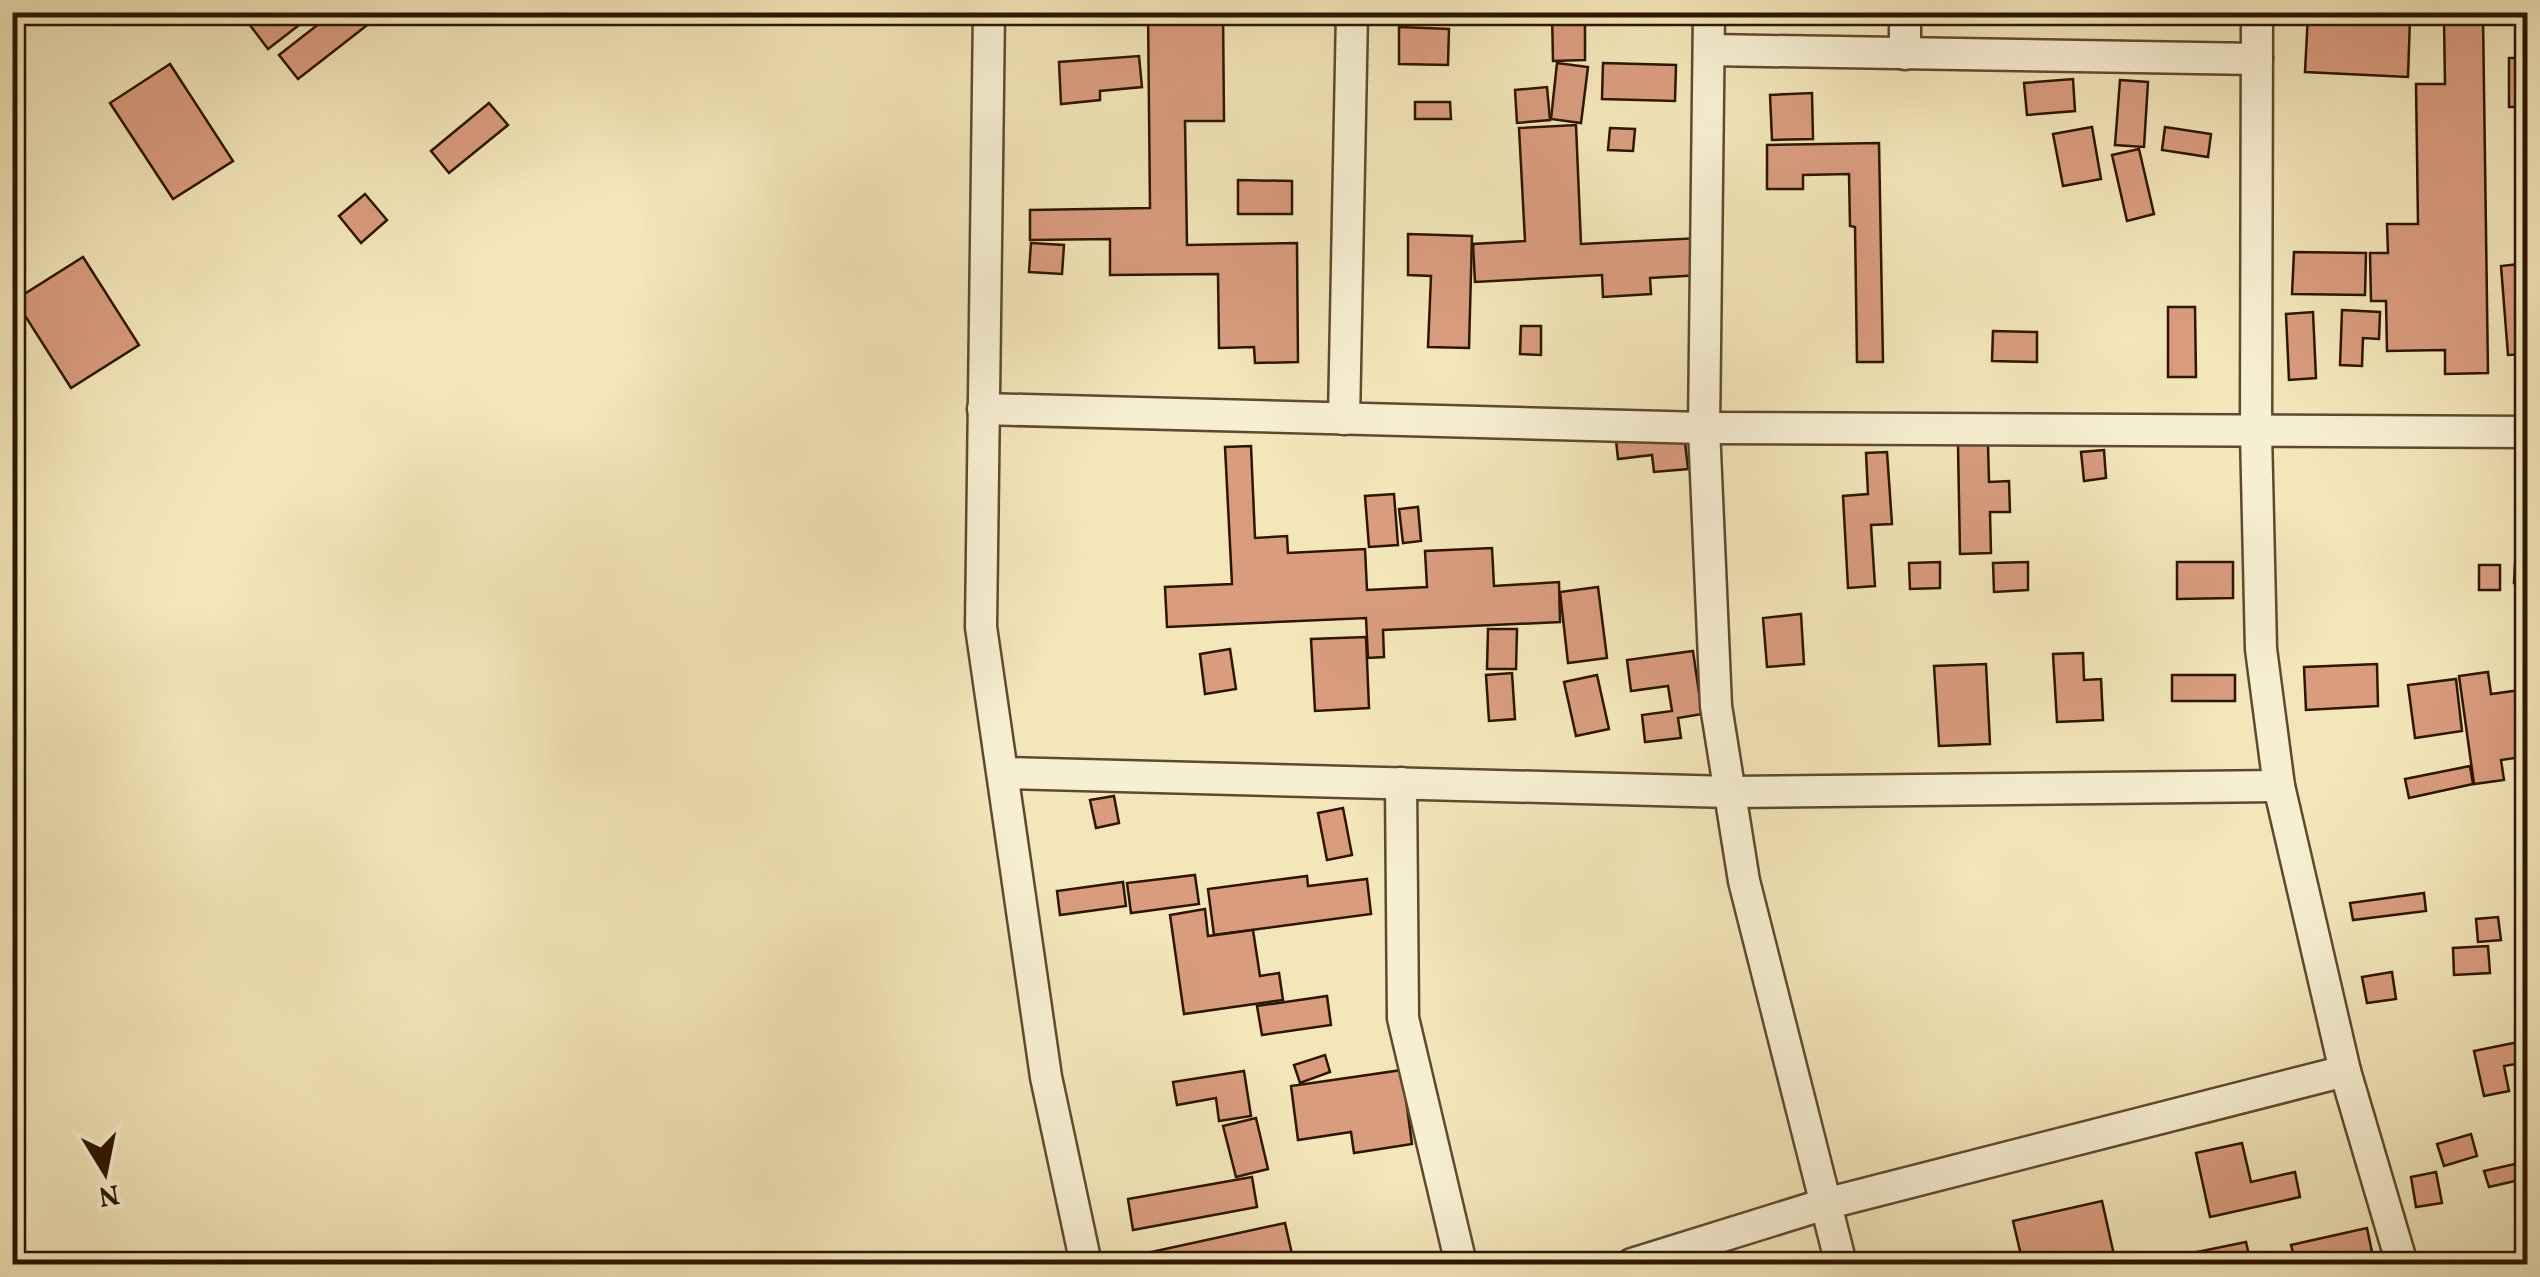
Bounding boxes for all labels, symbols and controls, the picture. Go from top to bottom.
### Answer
north arrow [55,1122,155,1222]
text: N [96,1173,122,1215]

